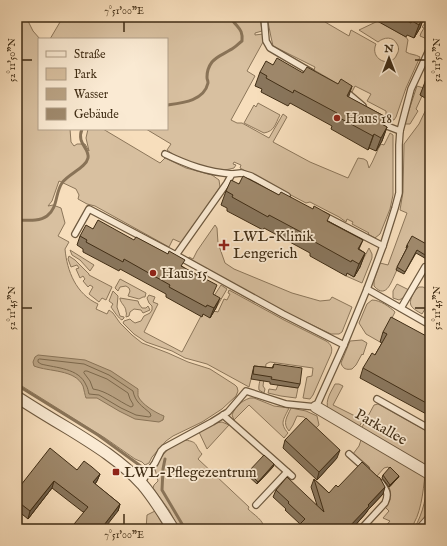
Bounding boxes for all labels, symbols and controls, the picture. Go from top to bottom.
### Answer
text: 7°51'00"E [104,5,144,18]
text: 52°11'50"N [6,38,19,82]
legend [38,38,168,130]
north arrow [369,38,409,78]
text: 52°11'50"N [431,38,444,82]
text: N [383,42,394,56]
text: Straße [74,47,106,62]
text: Park [74,67,97,82]
text: Wasser [74,87,109,102]
text: Gebäude [74,107,119,122]
place label: Haus 18 [345,109,392,128]
marker: Haus 18 [332,113,342,123]
place label: LWL-Klinik Lengerich [233,227,315,263]
marker: LWL-Klinik Lengerich [218,239,230,251]
place label: Haus 15 [161,264,208,283]
marker: Haus 15 [148,268,158,278]
text: 52°11'45"N [6,286,19,330]
text: 52°11'45"N [431,286,444,330]
street label: Parkallee [352,405,410,450]
place label: LWL-Pflegezentrum [124,463,257,482]
marker: LWL-Pflegezentrum [111,467,121,477]
text: 7°51'00"E [104,529,144,542]

